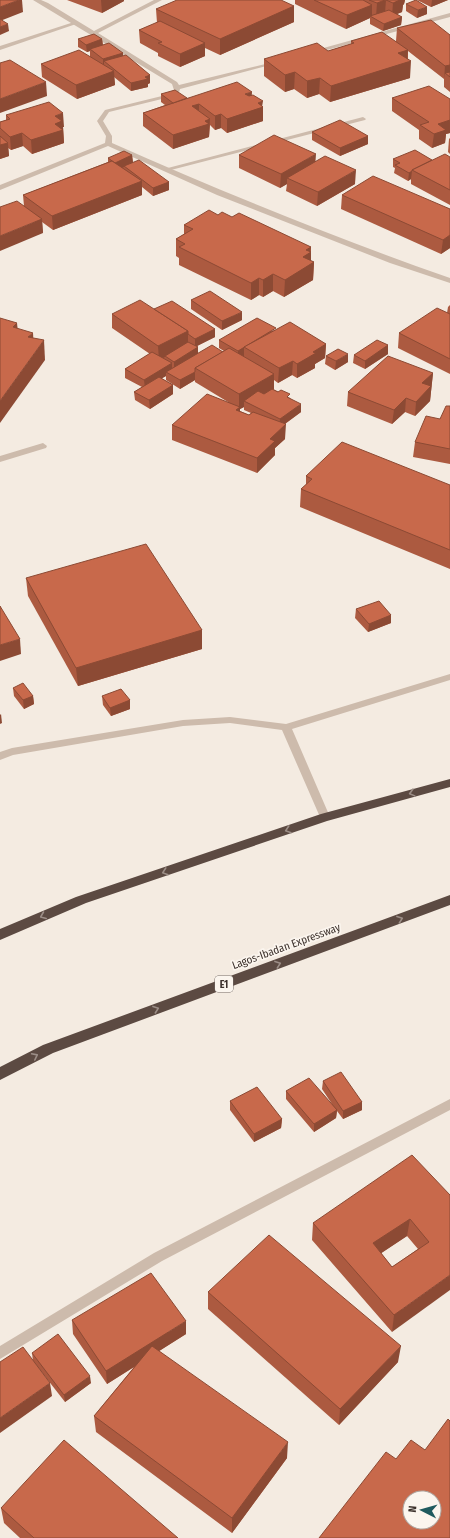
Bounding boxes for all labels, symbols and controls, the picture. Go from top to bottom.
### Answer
one-way arrow [409,789,416,797]
one-way arrow [284,825,291,834]
one-way arrow [161,867,168,876]
one-way arrow [39,912,46,920]
one-way arrow [396,915,403,923]
street label: Lagos-Ibadan Expressway [230,921,342,972]
one-way arrow [274,960,281,968]
road number: E1 [215,976,233,992]
one-way arrow [152,1005,159,1014]
one-way arrow [30,1053,38,1061]
north arrow [402,1490,442,1530]
text: N [406,1505,419,1513]

